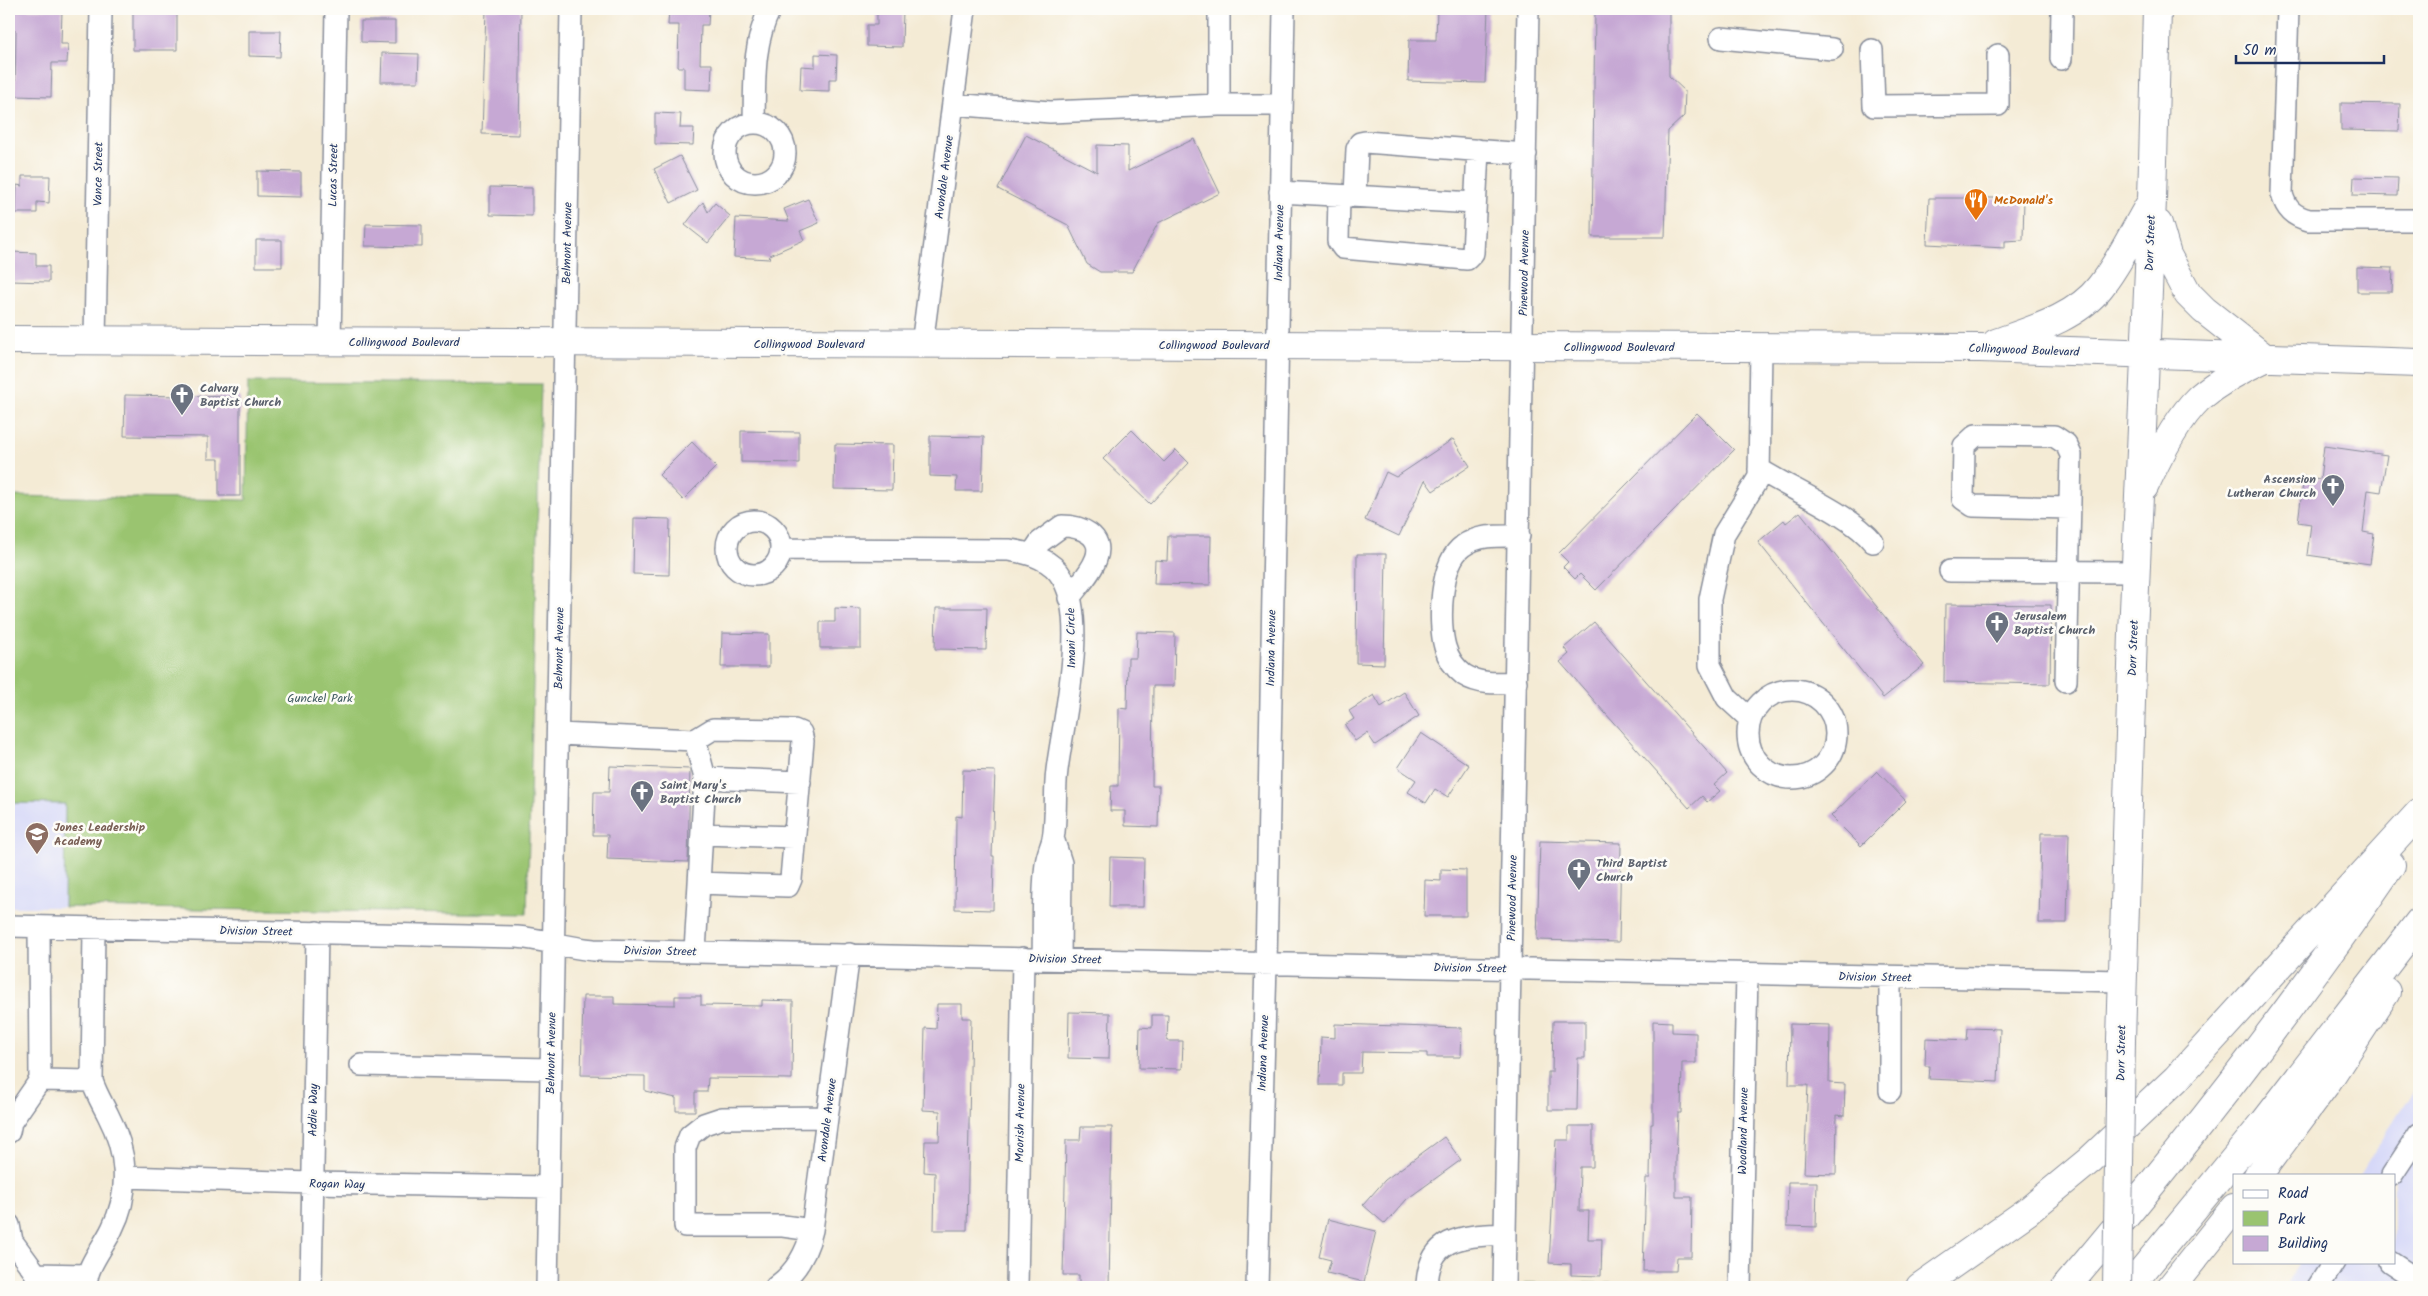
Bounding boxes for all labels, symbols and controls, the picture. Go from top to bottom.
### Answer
scale bar [2236,32,2383,64]
text: 50 m [2243,39,2277,63]
street label: Avondale Avenue [930,133,959,220]
street label: Vance Street [88,141,109,206]
street label: Lucas Street [323,143,344,207]
restaurant icon: McDonald's [1963,187,1989,221]
place label: McDonald's [1994,191,2053,210]
street label: Belmont Avenue [557,201,578,284]
street label: Indiana Avenue [1269,204,1290,282]
street label: Dorr Street [2140,214,2161,272]
street label: Pinewood Avenue [1514,229,1535,316]
street label: Collingwood Boulevard [348,333,461,352]
street label: Collingwood Boulevard [753,335,866,354]
street label: Collingwood Boulevard [1158,336,1271,355]
street label: Collingwood Boulevard [1563,338,1676,357]
street label: Collingwood Boulevard [1968,339,2081,362]
place label: Calvary Baptist Church [200,379,281,412]
church icon: Calvary Baptist Church [169,382,195,416]
place label: Ascension Lutheran Church [2227,470,2316,503]
church icon: Ascension Lutheran Church [2320,473,2346,507]
street label: Belmont Avenue [549,606,570,689]
street label: Imani Circle [1061,607,1082,668]
place label: Jerusalem Baptist Church [2014,607,2095,640]
street label: Indiana Avenue [1261,609,1282,687]
church icon: Jerusalem Baptist Church [1984,610,2010,644]
street label: Dorr Street [2123,619,2144,677]
park label: Gunckel Park [287,689,353,708]
place label: Saint Mary's Baptist Church [660,776,741,809]
church icon: Saint Mary's Baptist Church [629,779,655,813]
place label: Jones Leadership Academy [54,818,146,851]
school or university icon: Jones Leadership Academy [24,821,50,855]
street label: Pinewood Avenue [1502,854,1523,941]
place label: Third Baptist Church [1596,854,1668,887]
church icon: Third Baptist Church [1566,857,1592,891]
street label: Division Street [219,921,293,942]
street label: Division Street [623,941,697,962]
street label: Division Street [1028,949,1102,970]
street label: Division Street [1433,958,1507,979]
street label: Division Street [1838,967,1912,988]
street label: Belmont Avenue [541,1011,562,1094]
street label: Indiana Avenue [1253,1014,1274,1092]
street label: Dorr Street [2112,1024,2131,1081]
street label: Avondale Avenue [813,1076,842,1163]
street label: Addie Way [304,1083,323,1137]
street label: Moorish Avenue [1010,1083,1031,1163]
street label: Woodland Avenue [1733,1087,1754,1175]
legend [2233,1174,2396,1264]
street label: Rogan Way [309,1175,365,1194]
text: Road [2278,1182,2309,1206]
text: Park [2278,1208,2306,1232]
text: Building [2278,1232,2328,1256]

